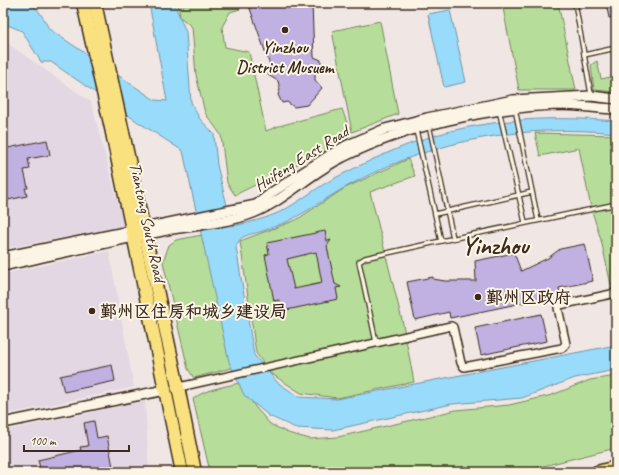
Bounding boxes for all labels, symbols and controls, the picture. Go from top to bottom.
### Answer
marker: Yinzhou District Musuem [280,25,290,35]
place label: Yinzhou District Musuem [237,37,335,78]
street label: Huifeng East Road [250,120,355,196]
street label: Tiantong South Road [125,161,171,286]
district label: Yinzhou [462,230,531,262]
place label: 鄞州区政府 [486,287,571,308]
marker: 鄞州区政府 [473,292,483,302]
place label: 鄞州区住房和城乡建设局 [100,301,287,322]
marker: 鄞州区住房和城乡建设局 [87,306,97,316]
scale bar [24,427,129,453]
text: 100 m [30,433,57,449]

